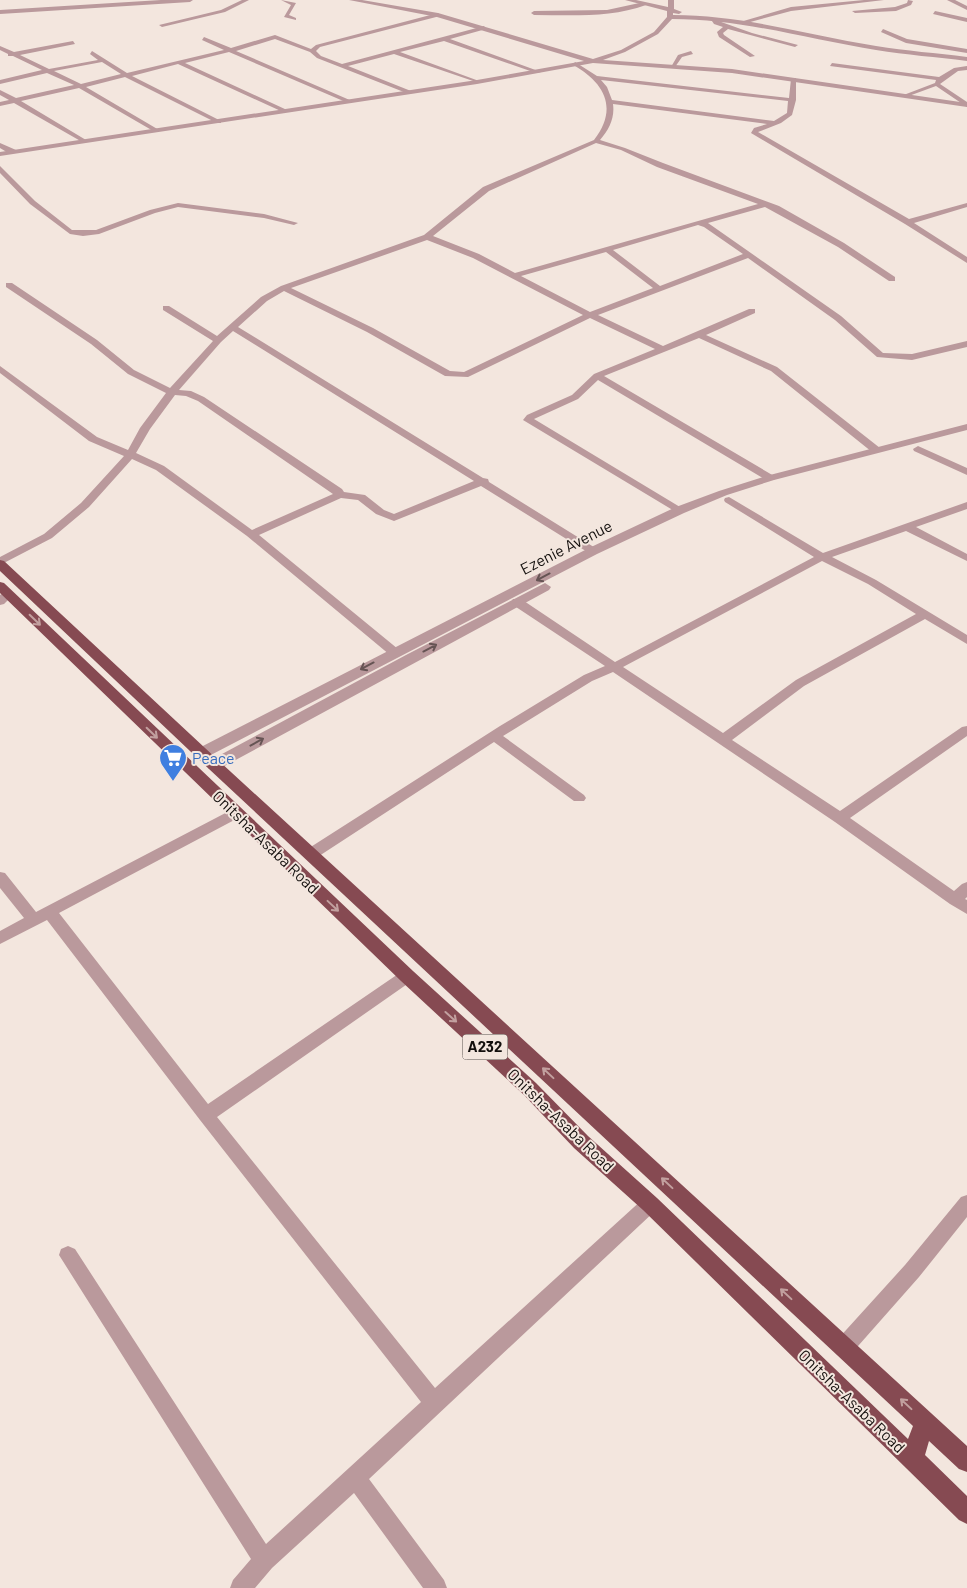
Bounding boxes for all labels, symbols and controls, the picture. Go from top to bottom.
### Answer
street label: Ezenie Avenue [517,515,615,578]
one-way arrow [536,572,551,582]
one-way arrow [29,614,41,626]
one-way arrow [423,642,437,652]
one-way arrow [360,661,375,671]
one-way arrow [146,727,158,739]
one-way arrow [249,737,264,746]
supermarket icon: Peace [158,743,188,782]
place label: Peace [192,748,235,767]
street label: Onitsha-Asaba Road [209,786,323,897]
one-way arrow [326,900,339,912]
one-way arrow [445,1011,458,1023]
road number: A232 [462,1034,508,1060]
street label: Onitsha-Asaba Road [504,1064,618,1175]
one-way arrow [541,1067,554,1079]
one-way arrow [661,1177,673,1189]
one-way arrow [780,1288,793,1300]
street label: Onitsha-Asaba Road [795,1345,909,1456]
one-way arrow [899,1398,912,1410]

